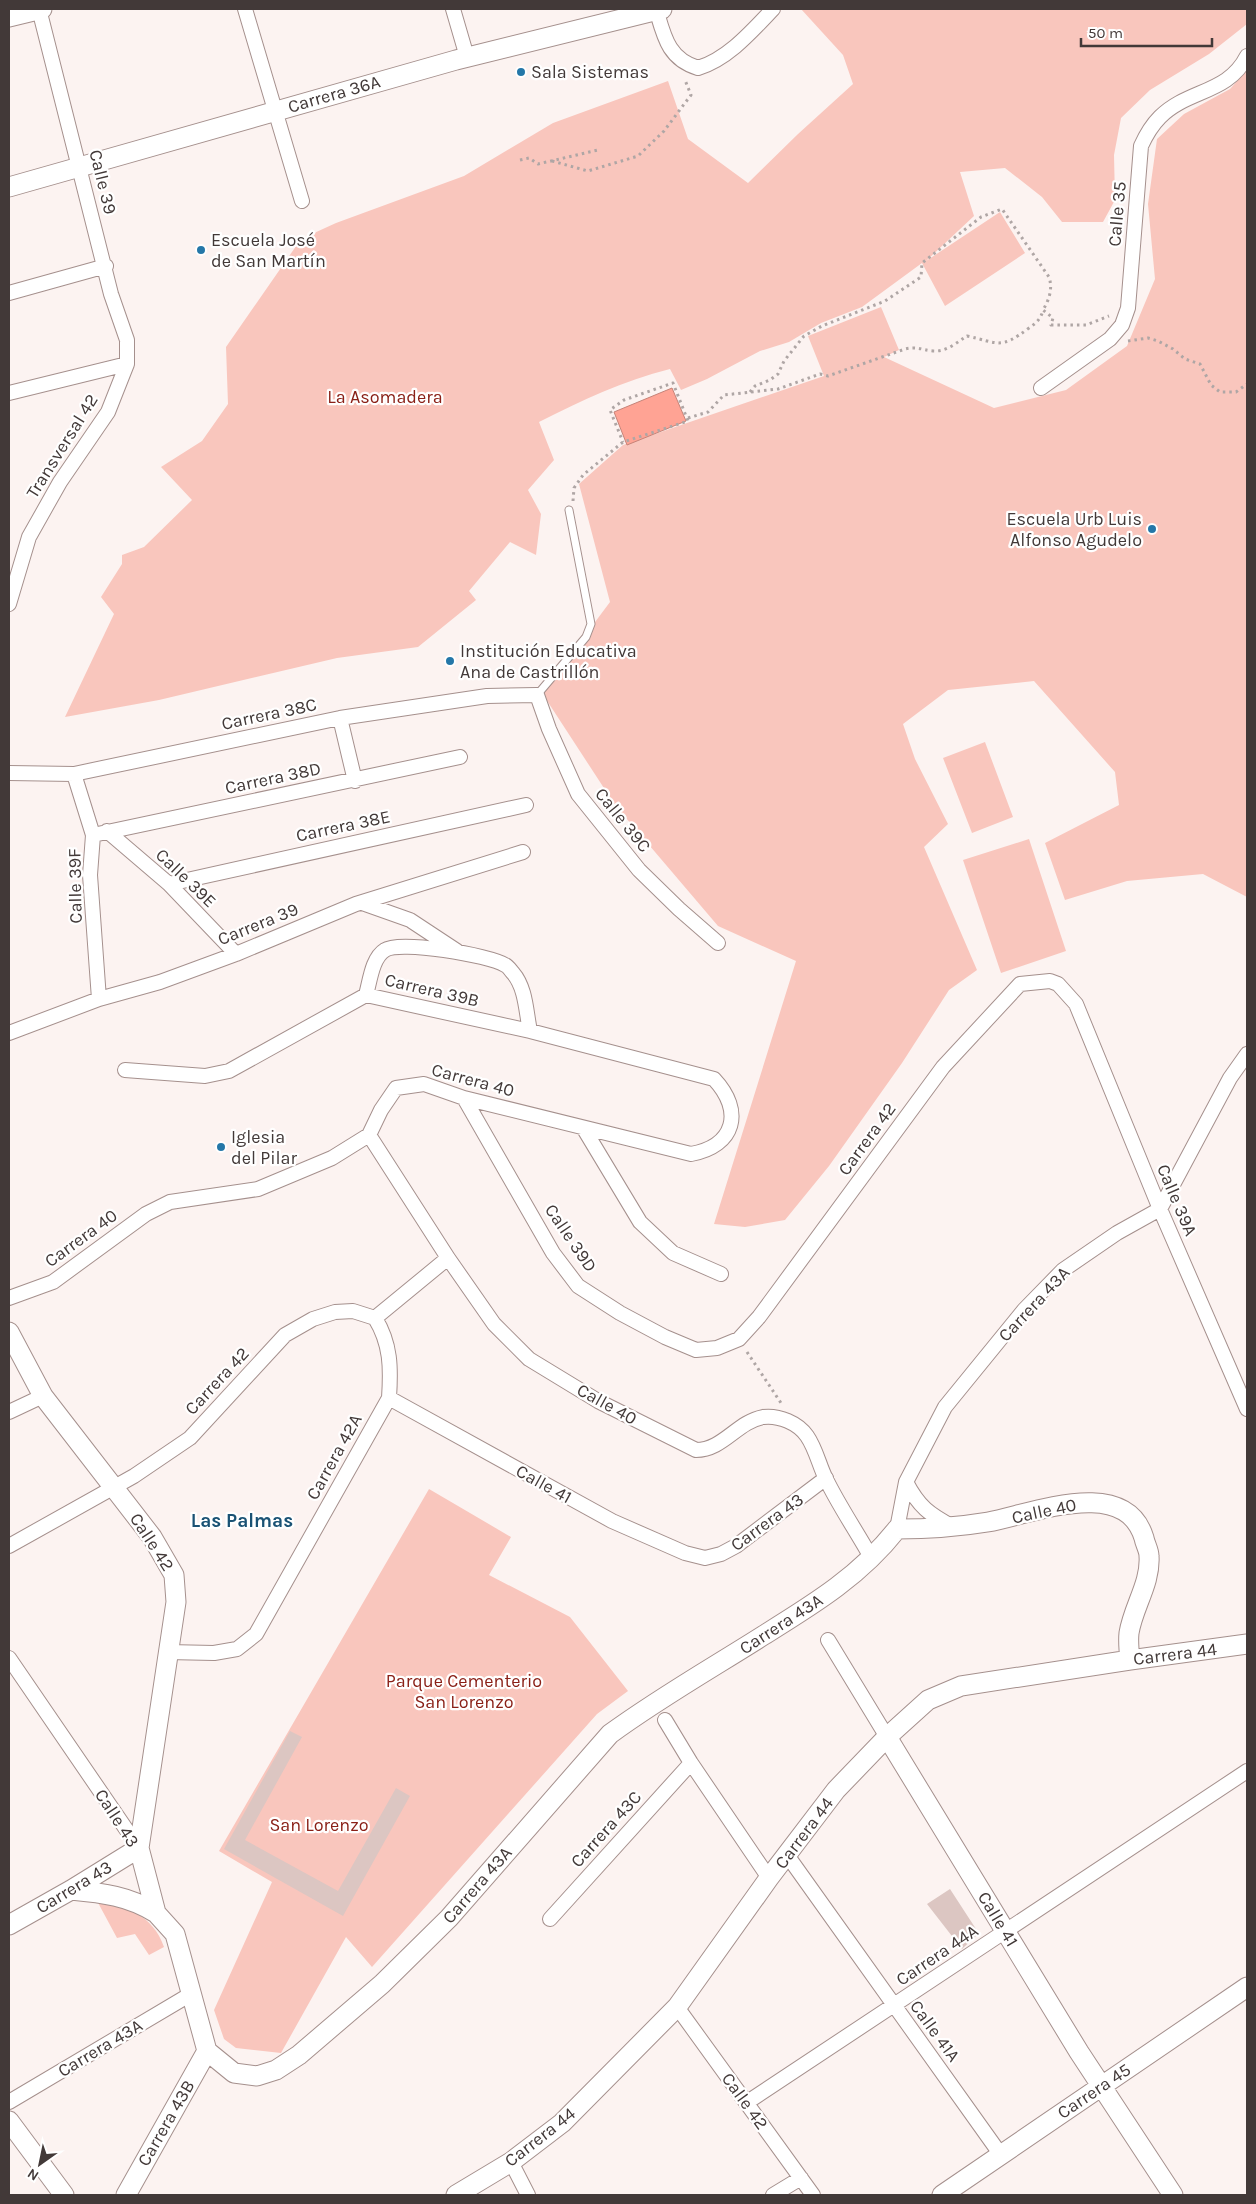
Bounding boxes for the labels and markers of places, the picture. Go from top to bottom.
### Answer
place label: Sala Sistemas [531,61,649,83]
marker: Sala Sistemas [515,66,527,78]
place label: Escuela José de San Martín [211,229,326,272]
marker: Escuela José de San Martín [195,244,207,256]
place label: Escuela Urb Luis Alfonso Agudelo [1006,508,1142,551]
marker: Escuela Urb Luis Alfonso Agudelo [1146,523,1158,535]
place label: Institución Educativa Ana de Castrillón [460,640,637,683]
marker: Institución Educativa Ana de Castrillón [444,655,456,667]
place label: Iglesia del Pilar [231,1126,297,1169]
marker: Iglesia del Pilar [215,1141,227,1153]

